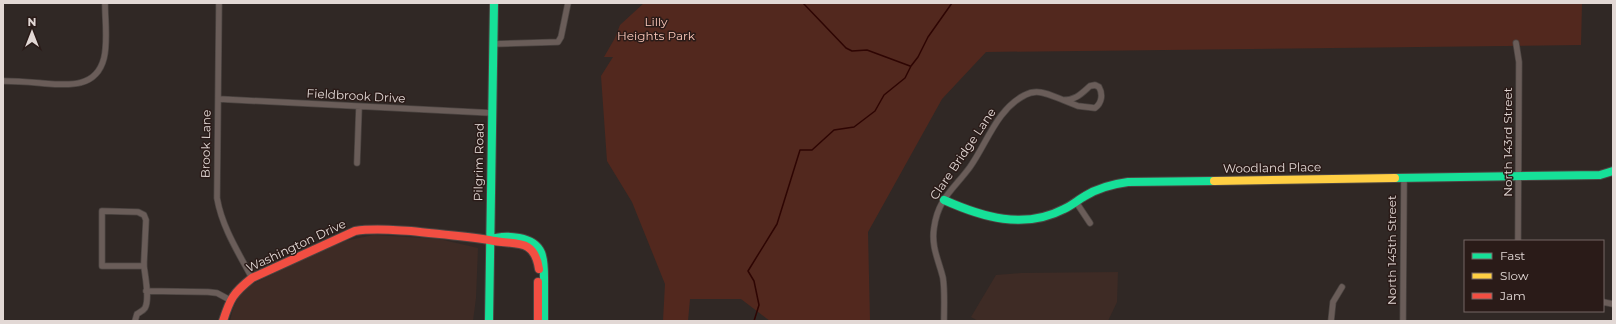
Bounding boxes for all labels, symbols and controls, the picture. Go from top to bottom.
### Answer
north arrow [12,12,52,52]
park label: Lilly Heights Park [617,14,696,43]
text: N [28,15,36,29]
street label: Fieldbrook Drive [306,85,406,106]
street label: North 143rd Street [1500,87,1515,197]
street label: Clare Bridge Lane [926,105,999,202]
street label: Brook Lane [197,110,214,178]
street label: Pilgrim Road [470,123,487,201]
street label: Woodland Place [1223,159,1321,176]
street label: North 145th Street [1384,195,1399,305]
street label: Washington Drive [244,216,348,275]
legend [1464,240,1604,312]
text: Fast [1500,248,1525,263]
text: Slow [1500,268,1529,283]
text: Jam [1499,288,1526,303]

